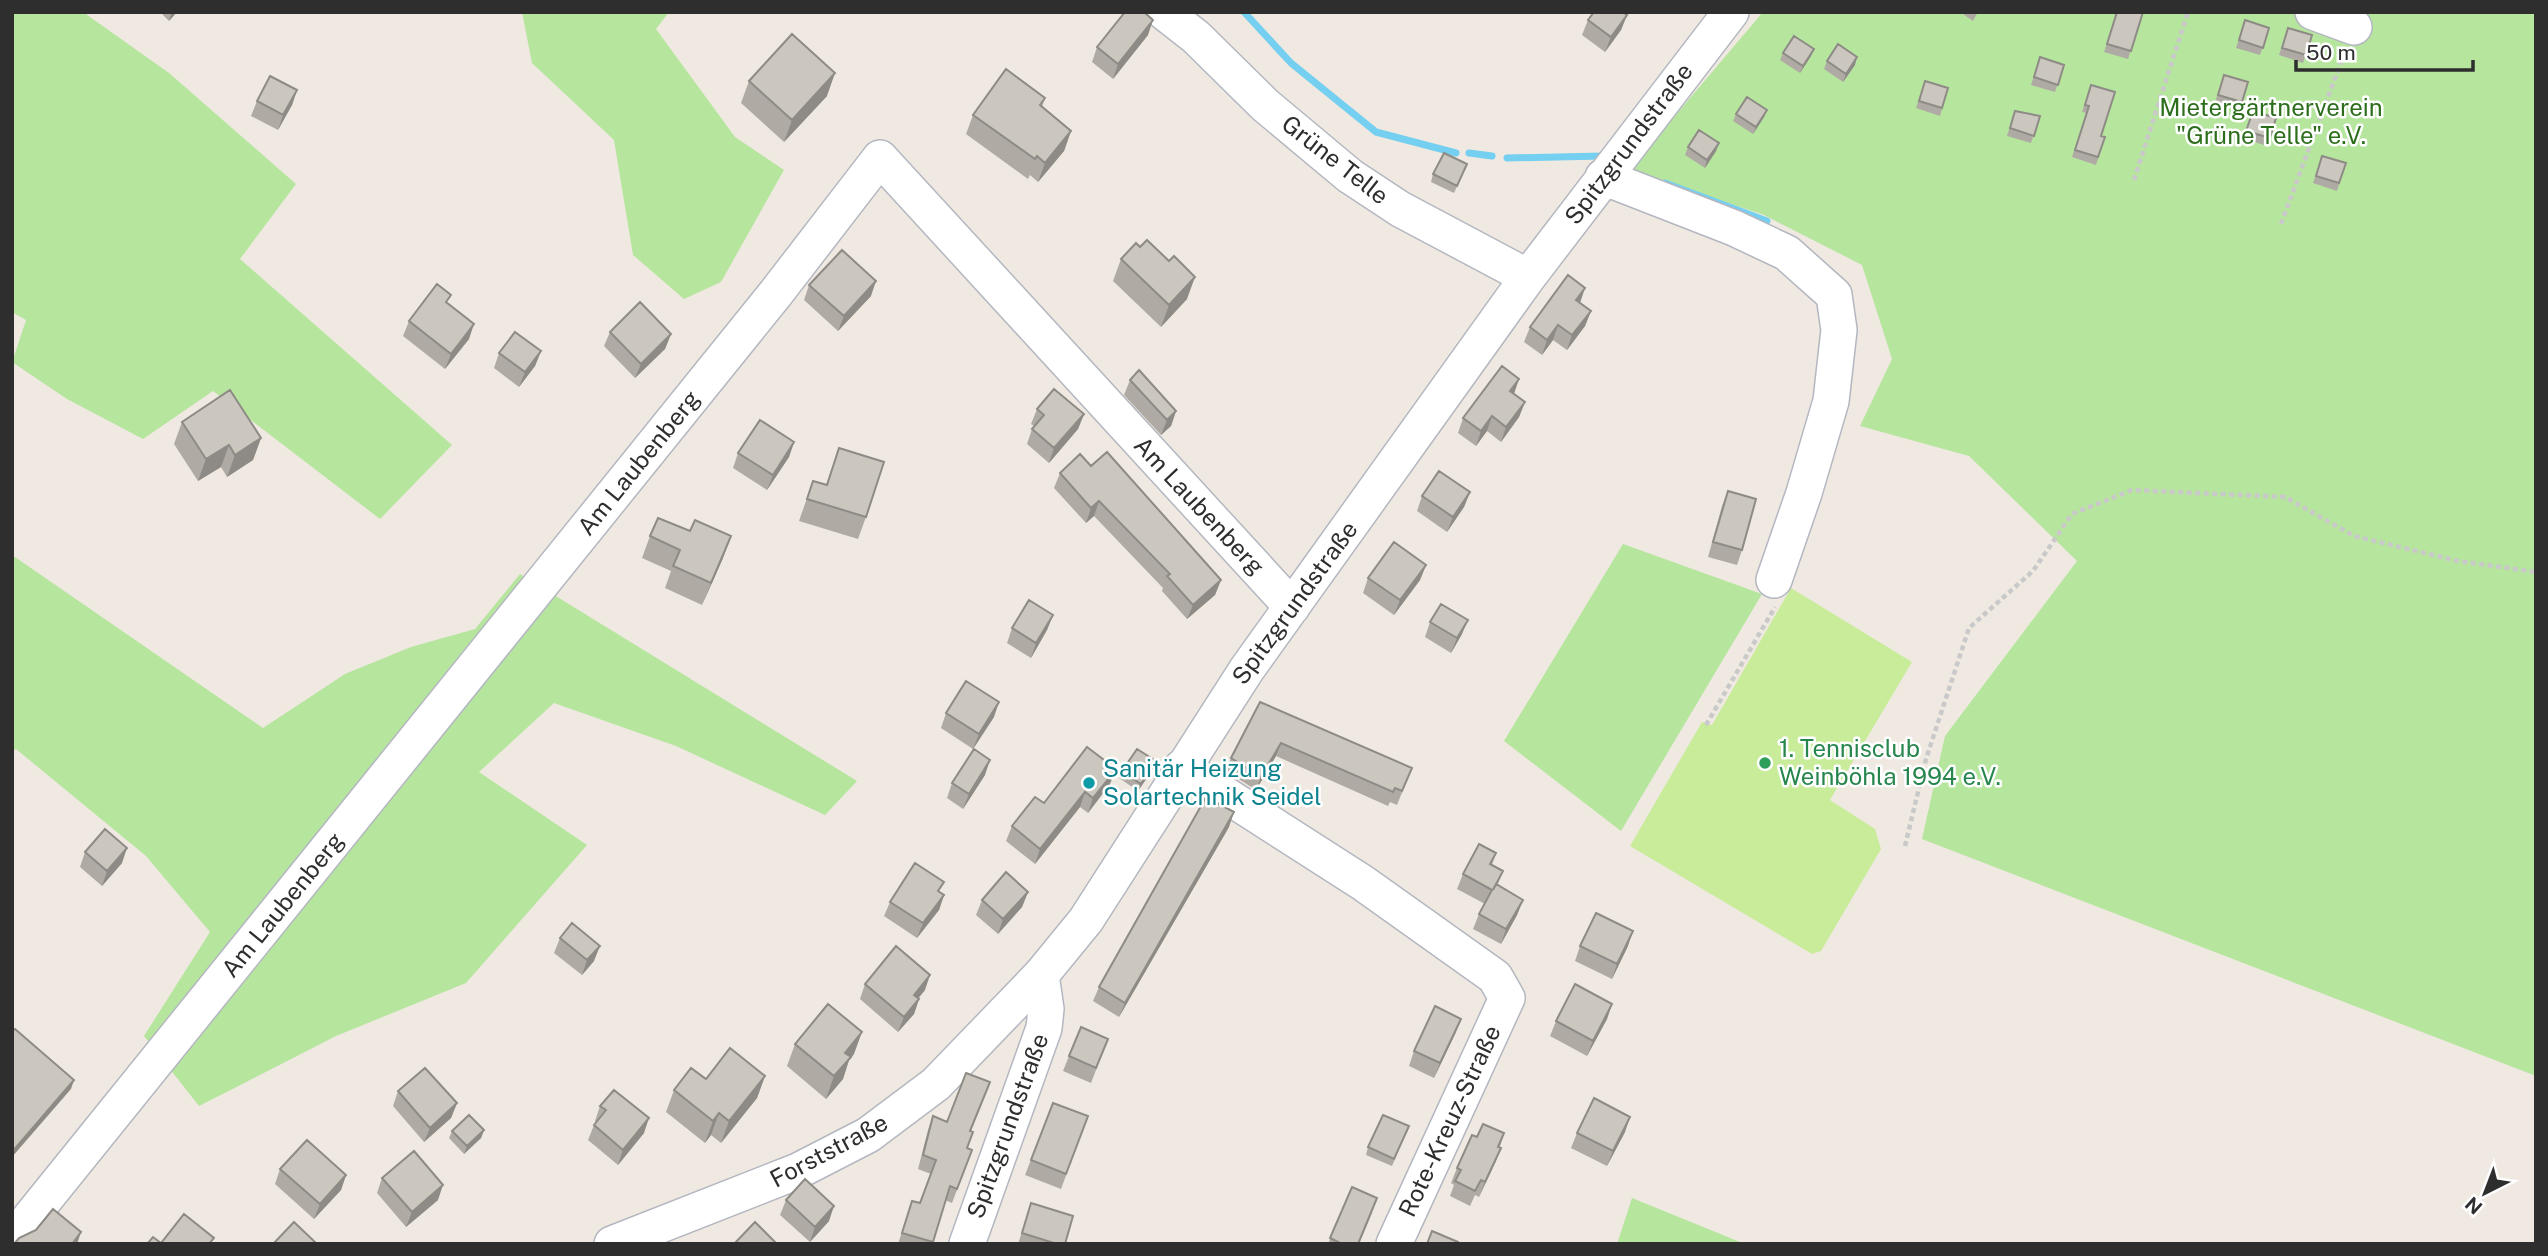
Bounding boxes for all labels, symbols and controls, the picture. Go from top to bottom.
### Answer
scale bar [2296,28,2473,72]
text: 50 m [2306,40,2356,65]
street label: Spitzgrundstraße [1558,57,1698,230]
park label: Mietergärtnerverein "Grüne Telle" e.V. [2159,93,2383,149]
street label: Grüne Telle [1277,109,1394,210]
street label: Am Laubenberg [571,384,705,540]
street label: Am Laubenberg [1129,431,1271,580]
street label: Spitzgrundstraße [1226,515,1363,689]
place label: 1. Tennisclub Weinböhla 1994 e.V. [1779,734,2001,790]
place label: Sanitär Heizung Solartechnik Seidel [1103,754,1322,810]
marker: 1. Tennisclub Weinböhla 1994 e.V. [1757,755,1773,771]
marker: Sanitär Heizung Solartechnik Seidel [1081,775,1097,791]
street label: Am Laubenberg [215,826,349,982]
street label: Rote-Kreuz-Straße [1392,1020,1506,1221]
street label: Spitzgrundstraße [961,1029,1054,1222]
street label: Forststraße [765,1107,892,1193]
north arrow [2450,1158,2520,1228]
text: N [2461,1192,2487,1219]

